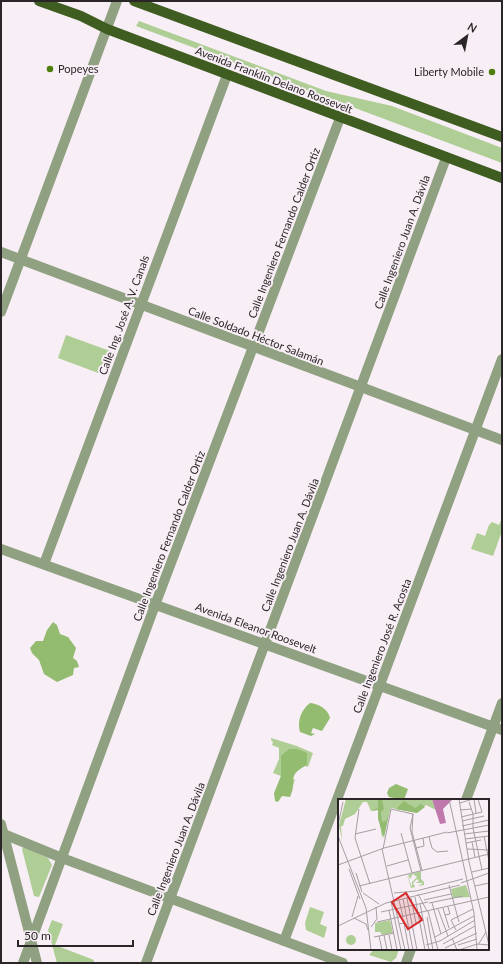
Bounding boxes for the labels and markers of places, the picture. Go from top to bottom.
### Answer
place label: Popeyes [58,62,99,75]
marker: Popeyes [45,64,55,74]
place label: Liberty Mobile [414,65,484,78]
marker: Liberty Mobile [487,67,497,77]

